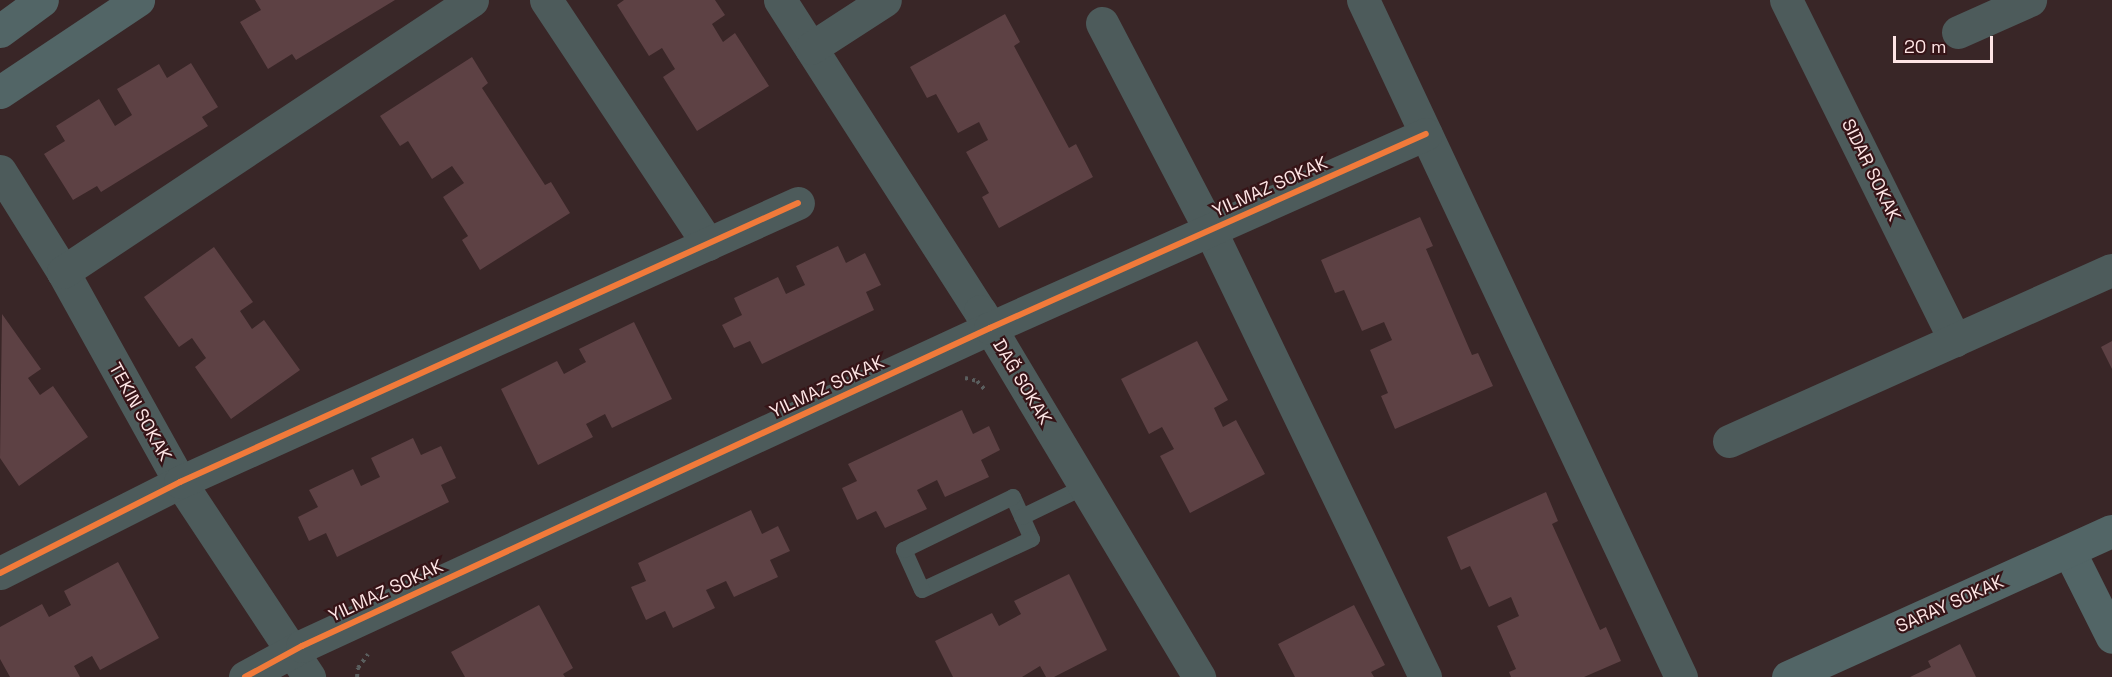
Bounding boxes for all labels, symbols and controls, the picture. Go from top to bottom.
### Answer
scale bar [1896,24,1996,62]
text: 20 m [1904,35,1947,58]
street label: SIDAR SOKAK [1837,115,1905,225]
street label: YILMAZ SOKAK [1209,152,1331,222]
street label: DAĞ SOKAK [988,335,1056,429]
street label: YILMAZ SOKAK [766,351,888,423]
street label: TEKIN SOKAK [104,359,176,465]
street label: YILMAZ SOKAK [325,555,447,627]
street label: SARAY SOKAK [1893,571,2007,637]

